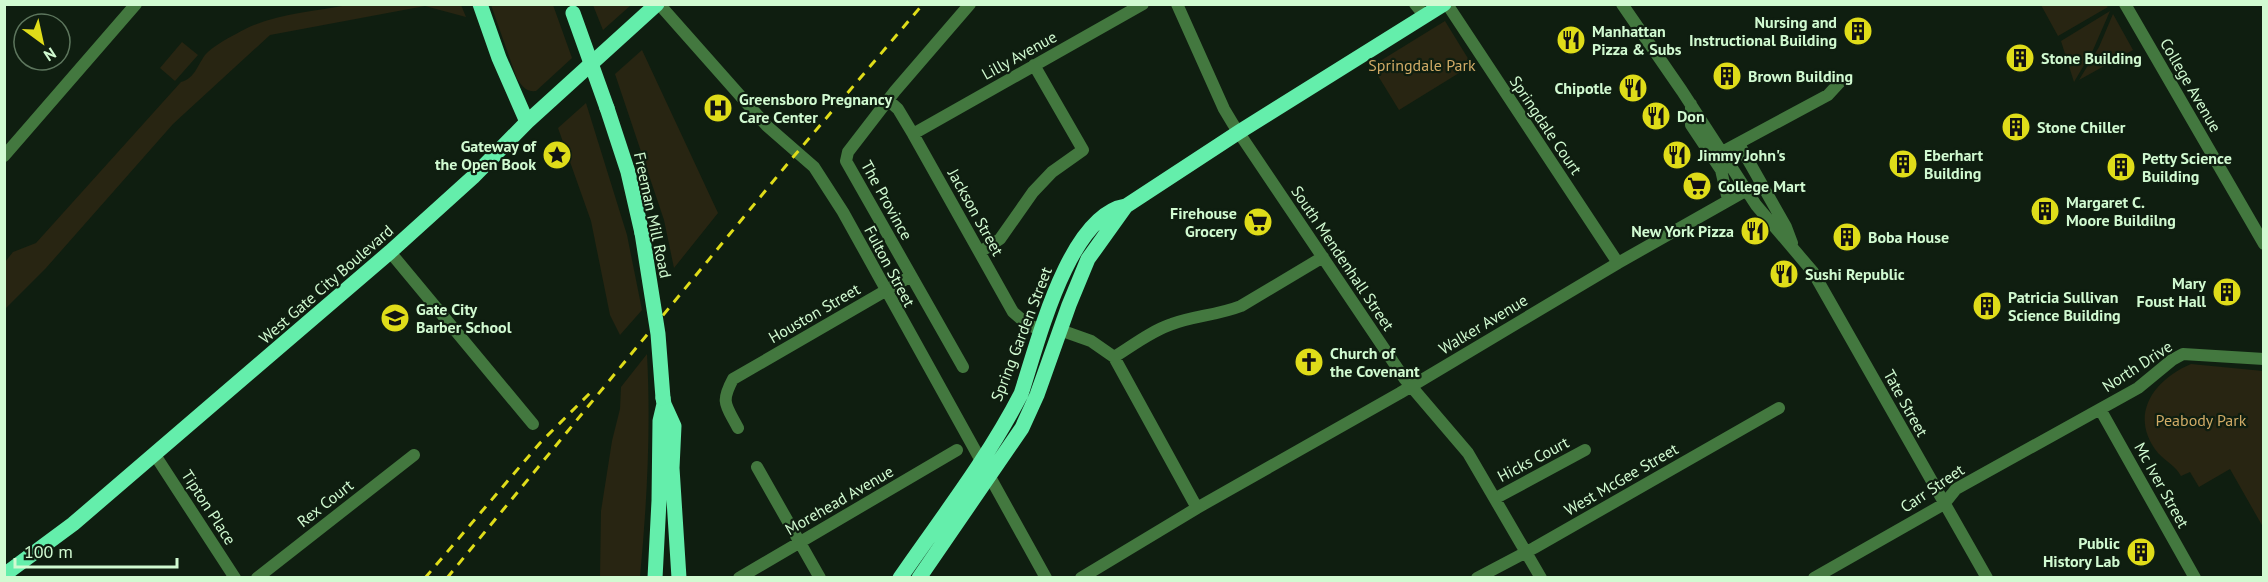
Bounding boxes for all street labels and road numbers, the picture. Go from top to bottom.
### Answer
street label: Lilly Avenue [978,26,1060,84]
street label: College Avenue [2156,35,2226,135]
street label: Springdale Court [1506,72,1587,179]
street label: Freeman Mill Road [630,150,676,280]
street label: The Province [857,157,917,243]
street label: Jackson Street [943,164,1008,260]
street label: South Mendenhall Street [1287,182,1399,335]
street label: West Gate City Boulevard [255,220,397,348]
street label: Fulton Street [860,222,920,311]
street label: Spring Garden Street [986,263,1056,404]
street label: Houston Street [765,278,864,347]
street label: Walker Avenue [1435,290,1531,358]
street label: North Drive [2098,336,2176,396]
street label: Tate Street [1879,366,1933,441]
street label: Hicks Court [1494,432,1573,486]
street label: West McGee Street [1561,438,1682,520]
street label: Mc Iver Street [2130,439,2194,532]
street label: Carr Street [1896,459,1968,517]
street label: Morehead Avenue [781,461,897,539]
street label: Tipton Place [177,466,241,548]
street label: Rex Court [293,475,357,531]

